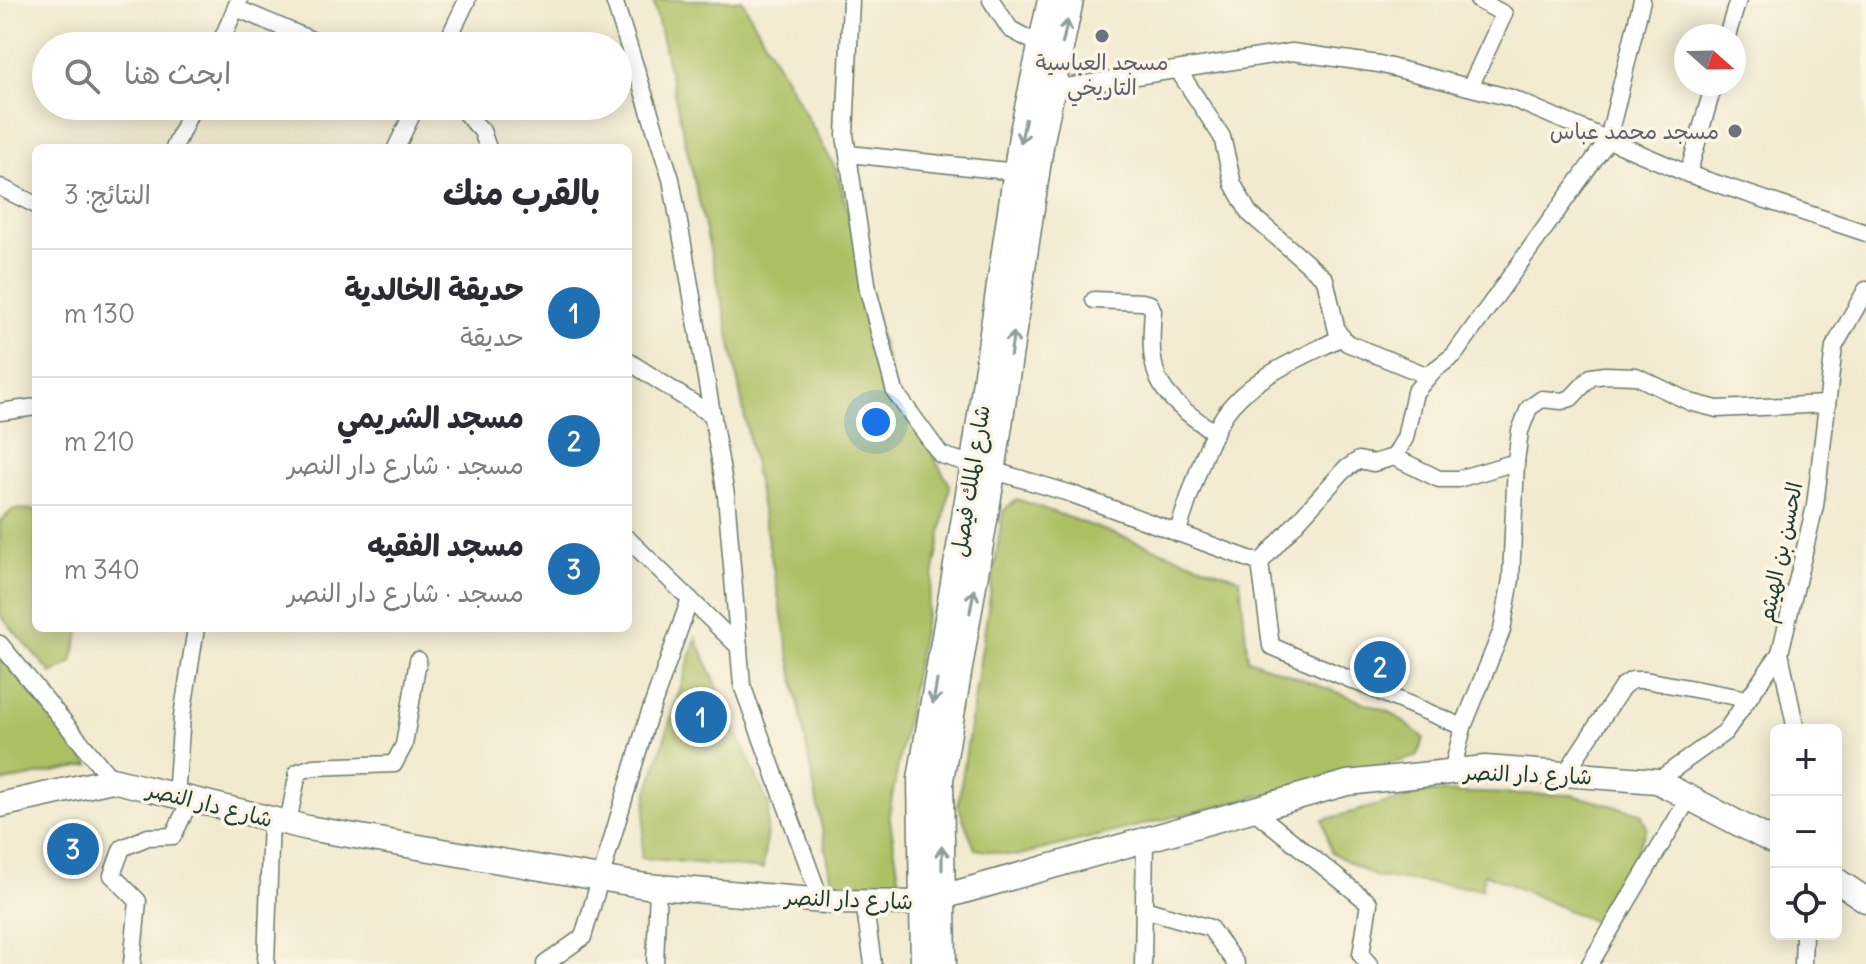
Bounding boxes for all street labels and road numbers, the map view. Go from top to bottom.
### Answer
street label: شارع الملك فيصل [944,403,998,559]
street label: الحسن بن الهيثم [1751,479,1811,625]
street label: شارع دار النصر [1461,758,1593,792]
street label: شارع دار النصر [142,774,276,835]
street label: شارع دار النصر [782,883,914,917]

